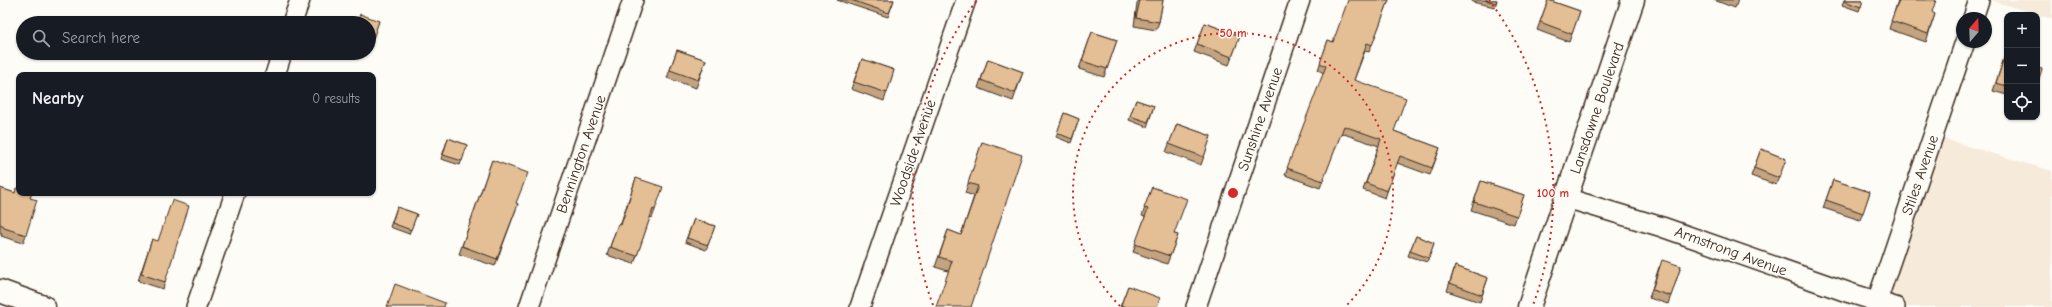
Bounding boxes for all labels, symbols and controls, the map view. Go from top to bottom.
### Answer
north arrow [1956,12,1992,48]
map controls [2004,12,2040,120]
button: + [2004,12,2040,48]
search box [16,16,376,60]
text: 50 m [1219,26,1247,40]
icon: search [30,27,52,49]
text: Search here [62,29,140,47]
street label: Lansdowne Boulevard [1566,40,1628,176]
button: − [2004,48,2040,84]
street label: Sunshine Avenue [1234,64,1286,173]
button: locate [2004,84,2040,120]
text: Nearby [32,89,83,108]
text: 0 results [312,91,360,106]
street label: Bennington Avenue [552,92,610,215]
street label: Woodside Avenue [886,97,940,209]
street label: Stiles Avenue [1898,132,1942,218]
centre of rings [1226,186,1240,200]
text: 100 m [1537,186,1569,200]
street label: Armstrong Avenue [1672,222,1790,280]

